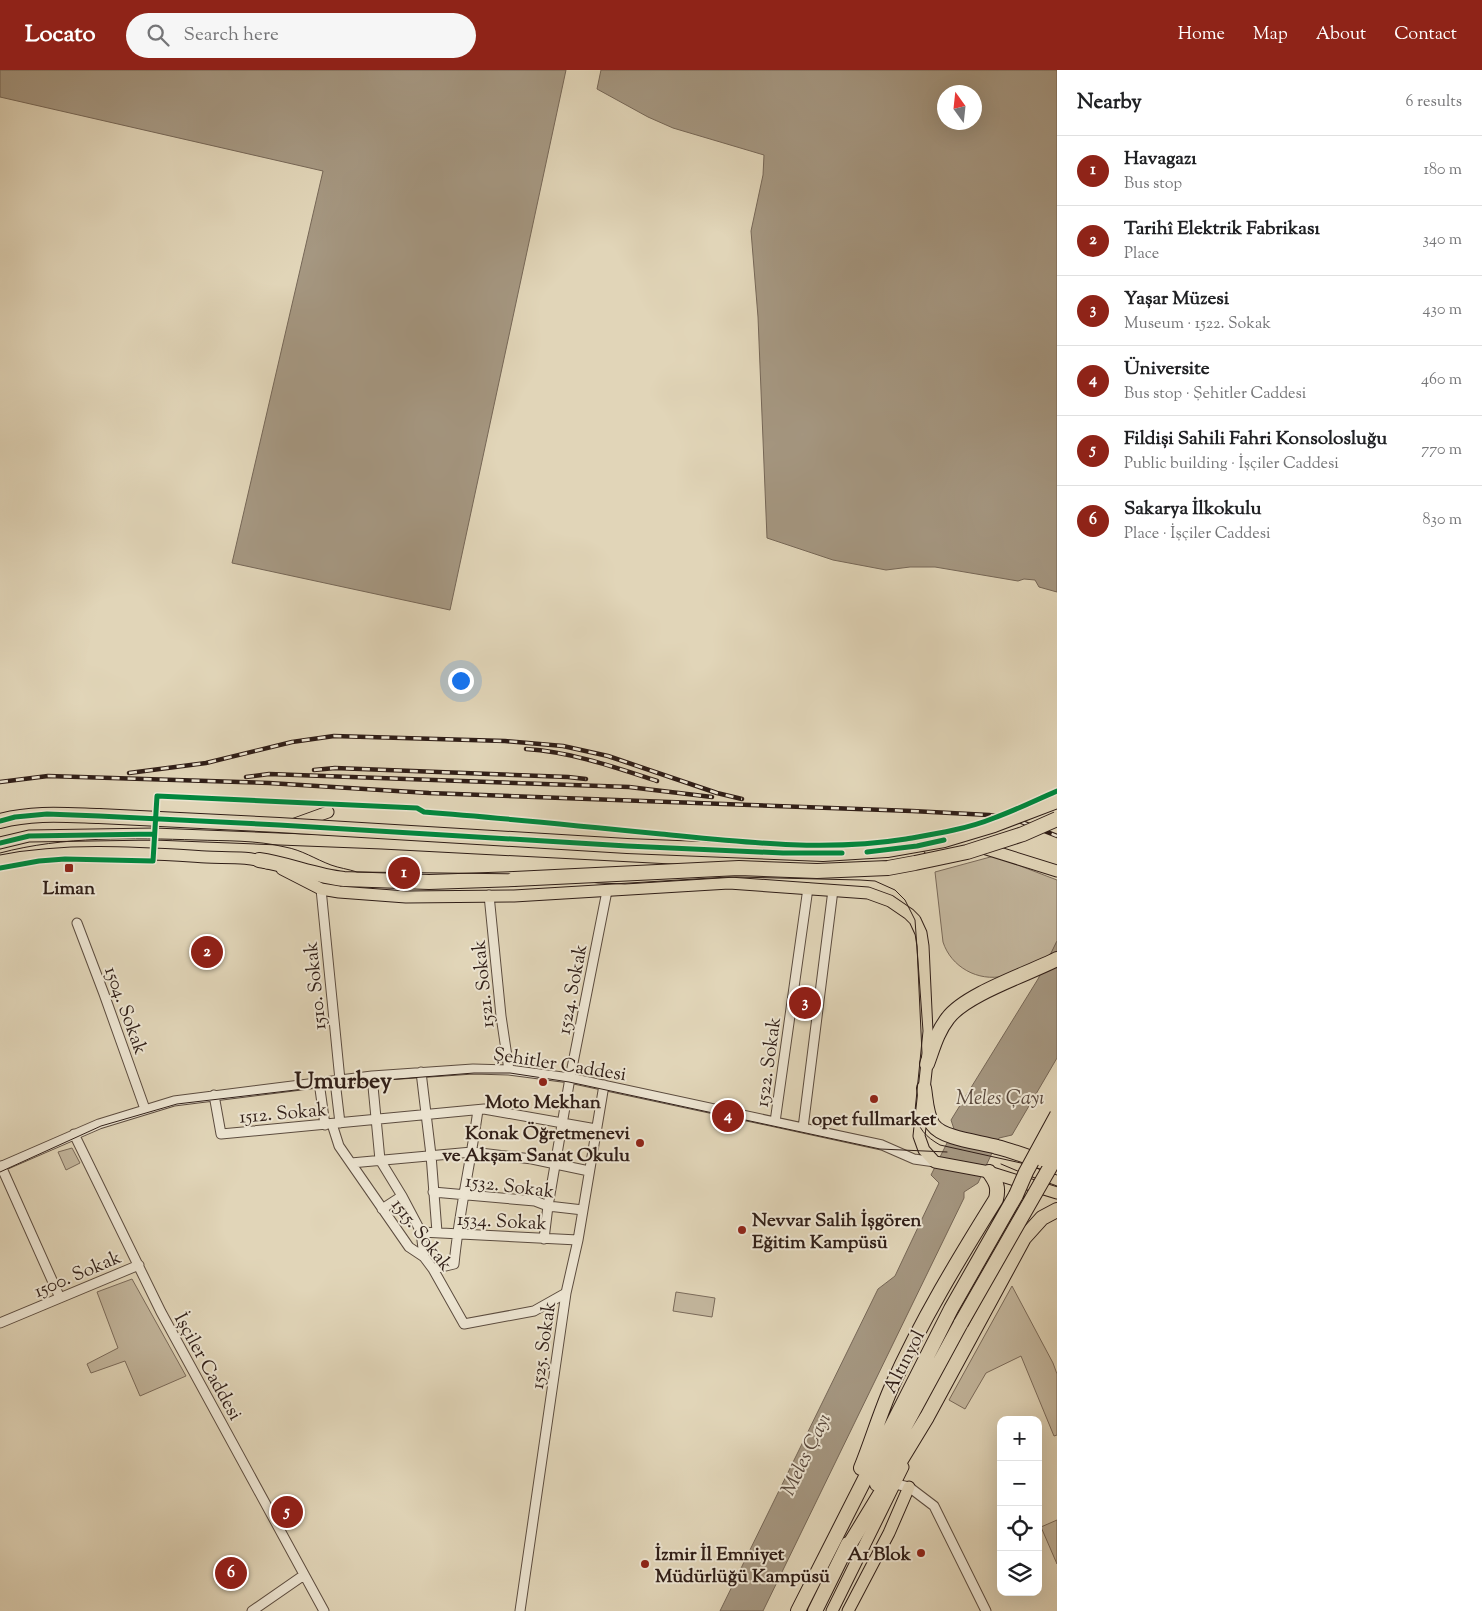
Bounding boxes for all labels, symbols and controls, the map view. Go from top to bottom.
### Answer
search box [126,13,476,58]
text: Locato [25,18,96,52]
icon: search [144,21,172,49]
text: Search here [184,22,279,49]
text: Home [1178,22,1225,48]
text: Map [1253,22,1288,48]
text: About [1316,22,1366,48]
text: Contact [1394,22,1457,48]
north arrow [937,85,982,130]
text: Nearby [1077,88,1142,118]
text: 6 results [1406,91,1462,114]
text: Havagazı [1124,146,1197,173]
text: 1 [1090,159,1096,182]
text: 180 m [1423,159,1462,182]
text: Bus stop [1124,173,1182,196]
text: Tarihî Elektrik Fabrikası [1124,216,1320,243]
text: 2 [1089,229,1097,252]
text: 340 m [1423,229,1462,252]
text: Place [1124,243,1159,266]
text: Yaşar Müzesi [1124,286,1229,313]
text: 3 [1090,299,1096,322]
text: 430 m [1423,299,1462,322]
text: Museum · 1522. Sokak [1124,313,1271,336]
text: Üniversite [1124,356,1210,383]
text: 4 [1089,369,1097,392]
text: 460 m [1421,369,1462,392]
text: Bus stop · Şehitler Caddesi [1124,383,1306,406]
text: Fildişi Sahili Fahri Konsolosluğu [1124,426,1387,453]
text: 5 [1090,439,1096,462]
text: 770 m [1421,439,1462,462]
text: Public building · İşçiler Caddesi [1124,453,1339,476]
text: Sakarya İlkokulu [1124,496,1261,523]
text: 6 [1089,509,1097,532]
text: 830 m [1423,509,1462,532]
text: Place · İşçiler Caddesi [1124,523,1271,546]
your location [448,668,474,694]
pin: 1 [388,854,420,892]
marker: Liman [63,862,75,874]
place label: Liman [43,876,96,903]
pin: 2 [191,933,223,971]
street label: 1521. Sokak [466,938,503,1029]
street label: 1510. Sokak [298,940,335,1031]
street label: 1524. Sokak [551,941,596,1037]
street label: 1504. Sokak [96,963,153,1059]
pin: 3 [789,984,821,1022]
street label: 1522. Sokak [750,1015,789,1109]
street label: Şehitler Caddesi [491,1042,628,1089]
district label: Umurbey [294,1065,392,1099]
marker: Moto Mekhan [537,1076,549,1088]
water label: Meles Çayı [956,1085,1044,1114]
place label: Moto Mekhan [485,1090,602,1117]
marker: opet fullmarket [868,1093,880,1105]
street label: 1512. Sokak [238,1097,329,1132]
pin: 4 [712,1097,744,1135]
place label: opet fullmarket [812,1107,937,1134]
place label: Konak Öğretmenevi ve Akşam Sanat Okulu [442,1121,631,1170]
marker: Konak Öğretmenevi ve Akşam Sanat Okulu [634,1137,646,1149]
street label: 1532. Sokak [464,1169,556,1206]
street label: 1515. Sokak [384,1193,458,1278]
street label: 1534. Sokak [456,1207,548,1238]
place label: Nevvar Salih İşgören Eğitim Kampüsü [752,1208,922,1257]
marker: Nevvar Salih İşgören Eğitim Kampüsü [736,1224,748,1236]
street label: 1500. Sokak [30,1245,126,1306]
street label: 1525. Sokak [525,1299,564,1391]
street label: İşçiler Caddesi [166,1309,248,1426]
street label: Altınyol [878,1326,933,1398]
water label: Meles Çayı [775,1409,840,1501]
map controls [997,1416,1042,1596]
button: + [997,1416,1042,1461]
button: − [997,1461,1042,1506]
pin: 5 [271,1493,303,1531]
button: locate [997,1506,1042,1551]
place label: İzmir İl Emniyet Müdürlüğü Kampüsü [655,1542,830,1591]
place label: A1 Blok [847,1542,912,1569]
marker: A1 Blok [915,1547,927,1559]
button: layers [997,1551,1042,1596]
pin: 6 [215,1554,247,1592]
marker: İzmir İl Emniyet Müdürlüğü Kampüsü [639,1558,651,1570]

